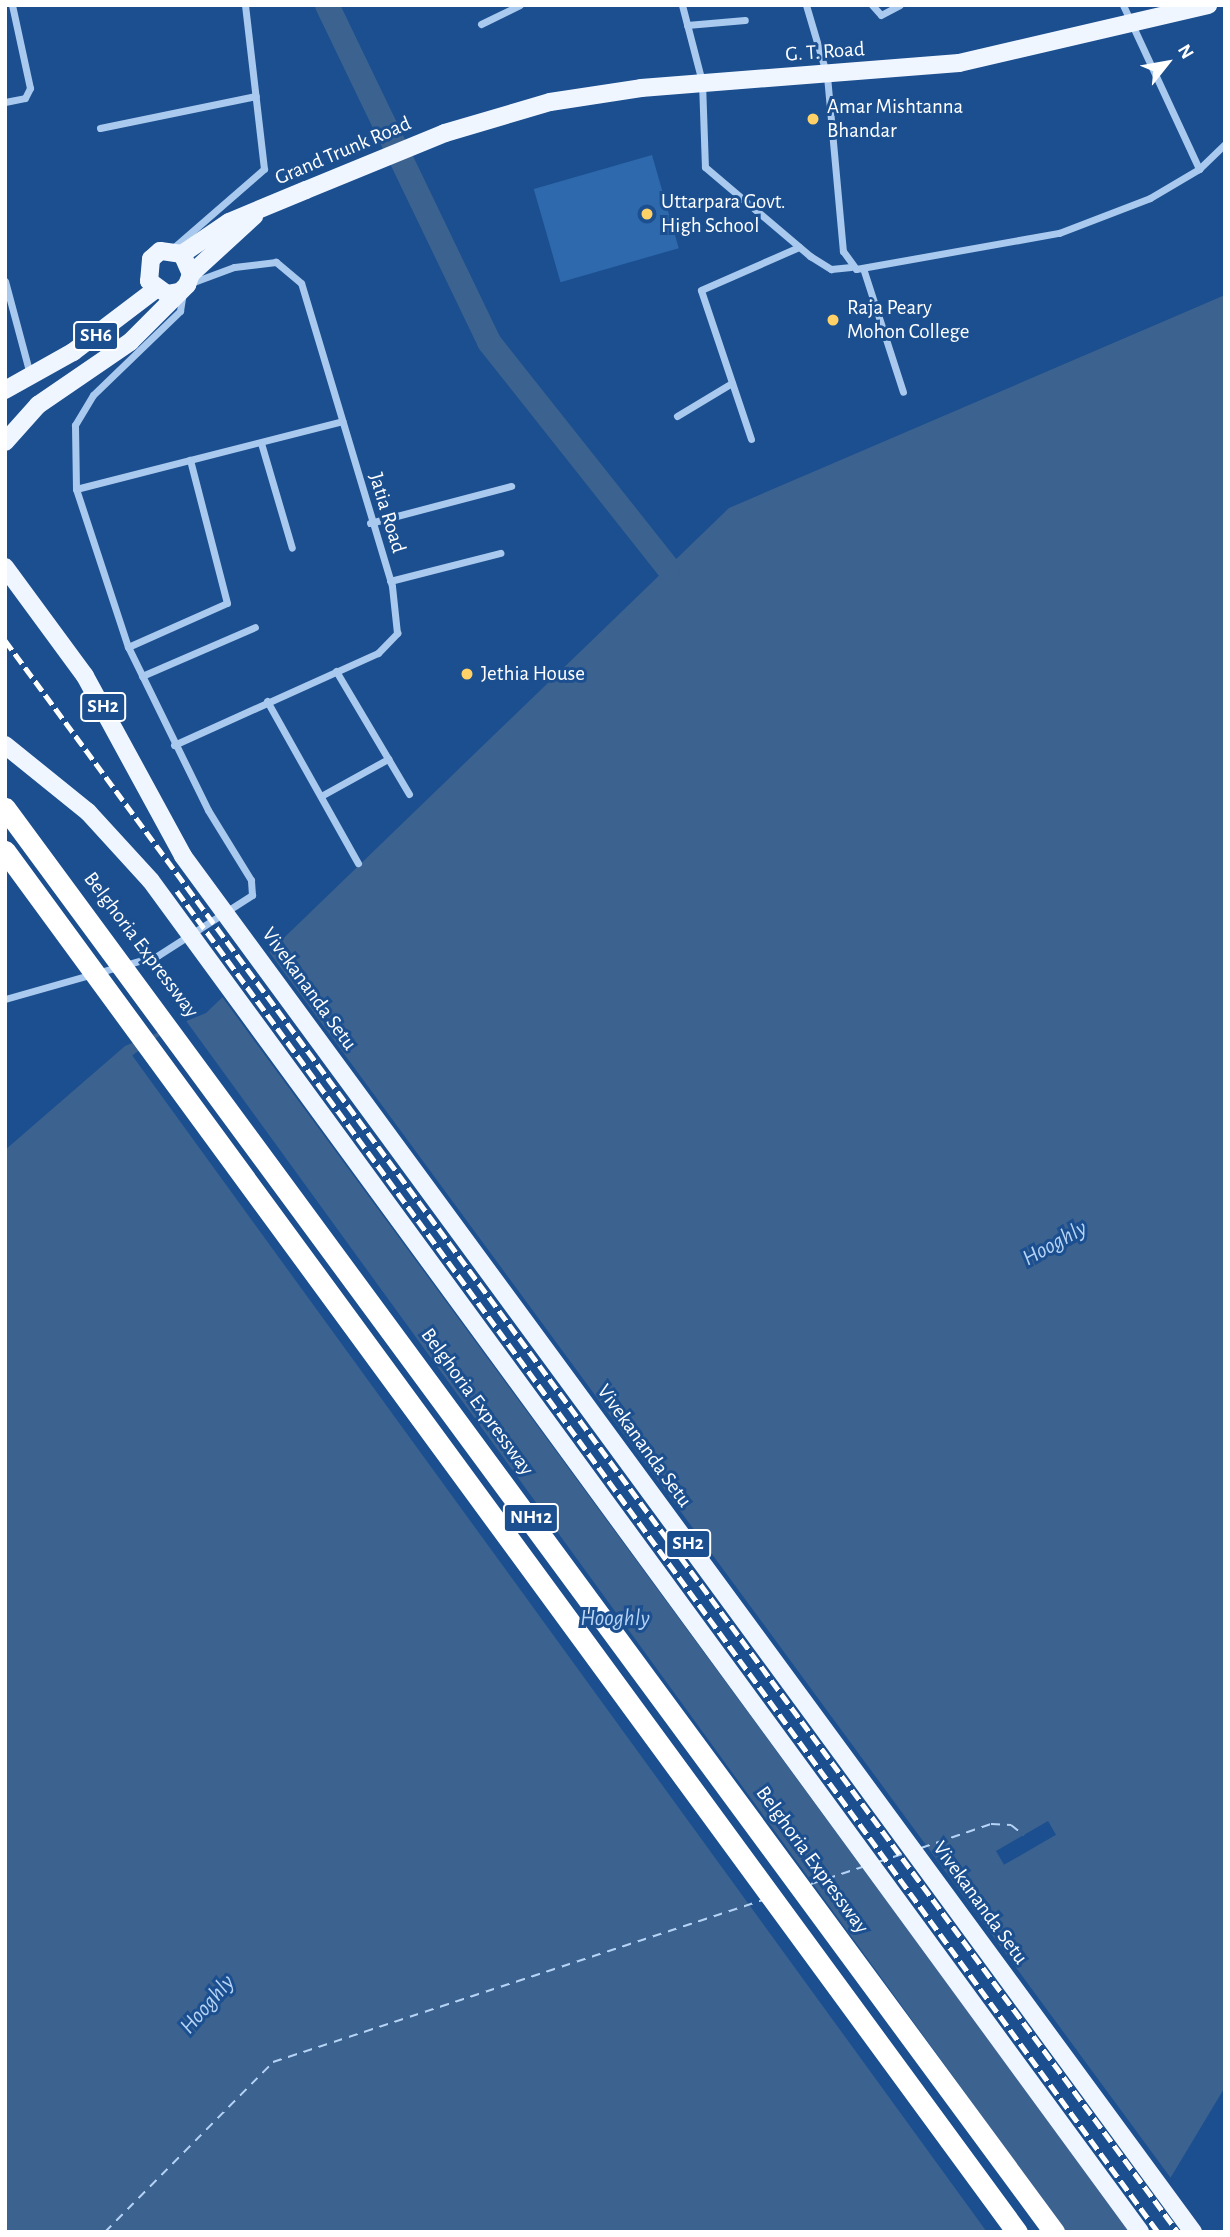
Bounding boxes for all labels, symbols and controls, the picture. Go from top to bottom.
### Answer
north arrow [1132,28,1202,98]
street label: G. T. Road [784,37,866,67]
text: N [1174,41,1197,62]
place label: Amar Mishtanna Bhandar [827,94,963,144]
street label: Grand Trunk Road [271,111,415,191]
marker: Amar Mishtanna Bhandar [805,111,821,127]
place label: Uttarpara Govt. High School [661,189,786,239]
marker: Uttarpara Govt. High School [639,206,655,222]
place label: Raja Peary Mohon College [847,295,969,345]
marker: Raja Peary Mohon College [825,312,841,328]
road number: SH6 [72,320,120,352]
street label: Jatia Road [363,470,411,556]
place label: Jethia House [481,661,585,687]
marker: Jethia House [459,666,475,682]
road number: SH2 [78,692,128,722]
street label: Belghoria Expressway [78,867,204,1023]
street label: Vivekananda Setu [256,923,362,1055]
water label: Hooghly [1018,1215,1092,1273]
street label: Belghoria Expressway [415,1323,539,1481]
street label: Vivekananda Setu [591,1380,697,1512]
road number: NH12 [501,1502,561,1534]
road number: SH2 [664,1528,712,1560]
water label: Hooghly [580,1605,650,1633]
street label: Belghoria Expressway [750,1781,874,1939]
street label: Vivekananda Setu [927,1837,1033,1969]
water label: Hooghly [175,1970,241,2040]

